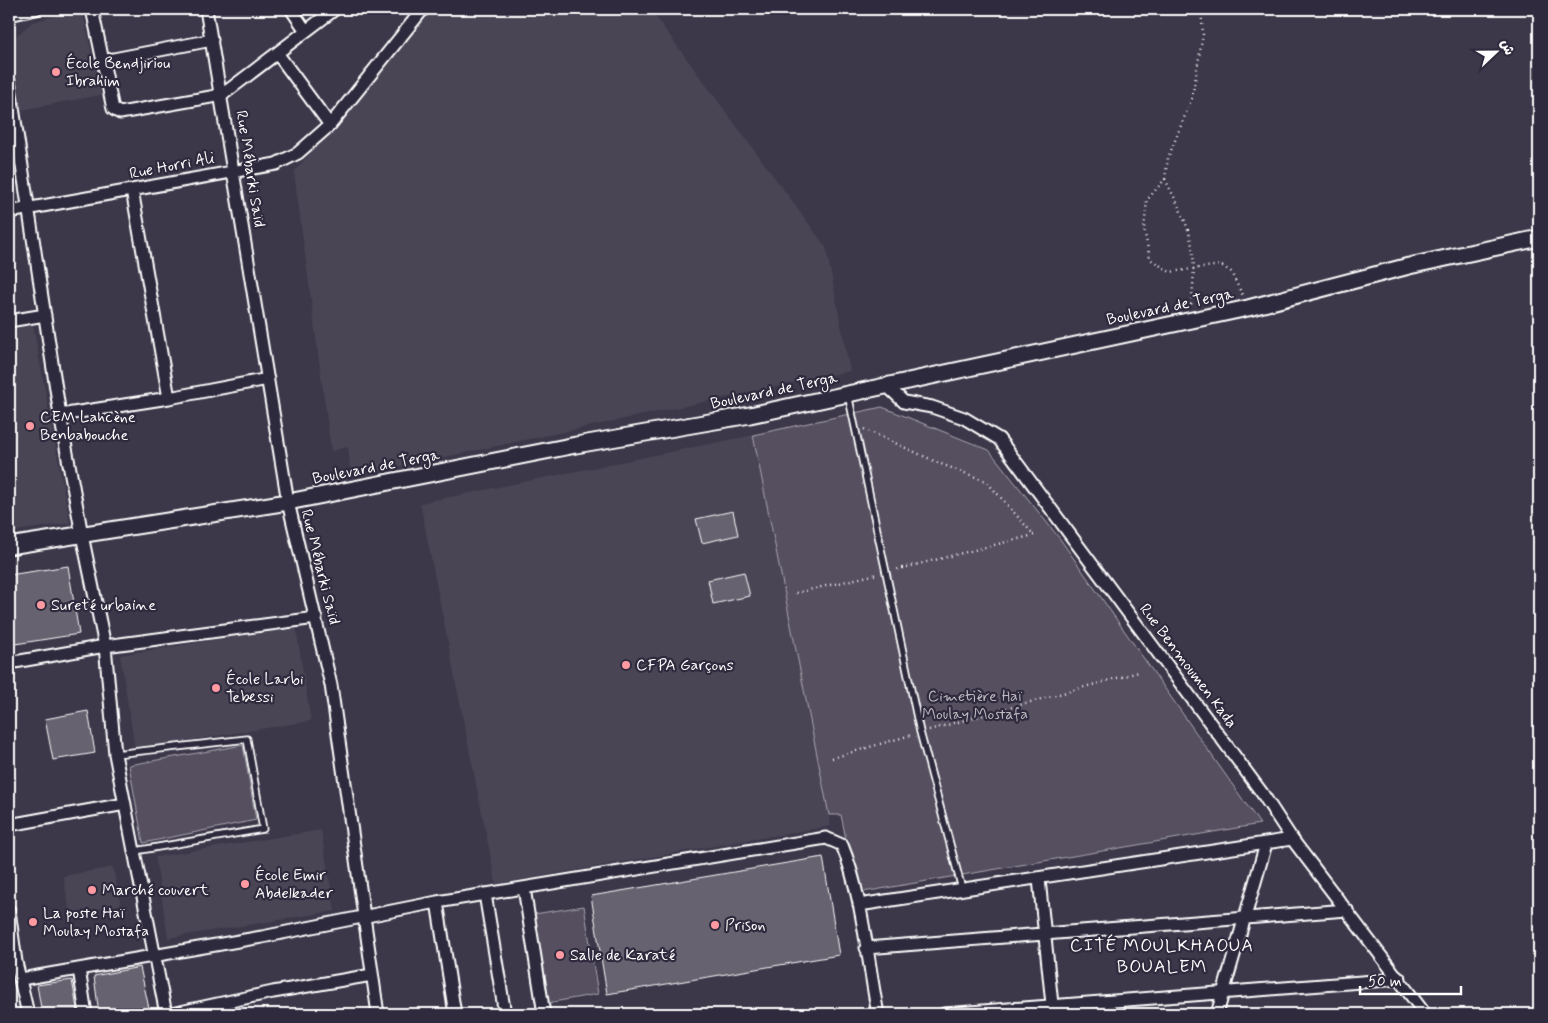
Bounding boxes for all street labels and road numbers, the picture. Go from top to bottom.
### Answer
street label: Rue Mébarki Saïd [230,109,270,229]
street label: Rue Horri Ali [128,147,216,185]
street label: Boulevard de Terga [1105,283,1236,332]
street label: Boulevard de Terga [709,367,840,416]
street label: Boulevard de Terga [311,444,442,491]
street label: Rue Mébarki Saïd [296,507,344,627]
street label: Rue Benmoumen Kada [1134,599,1242,733]

